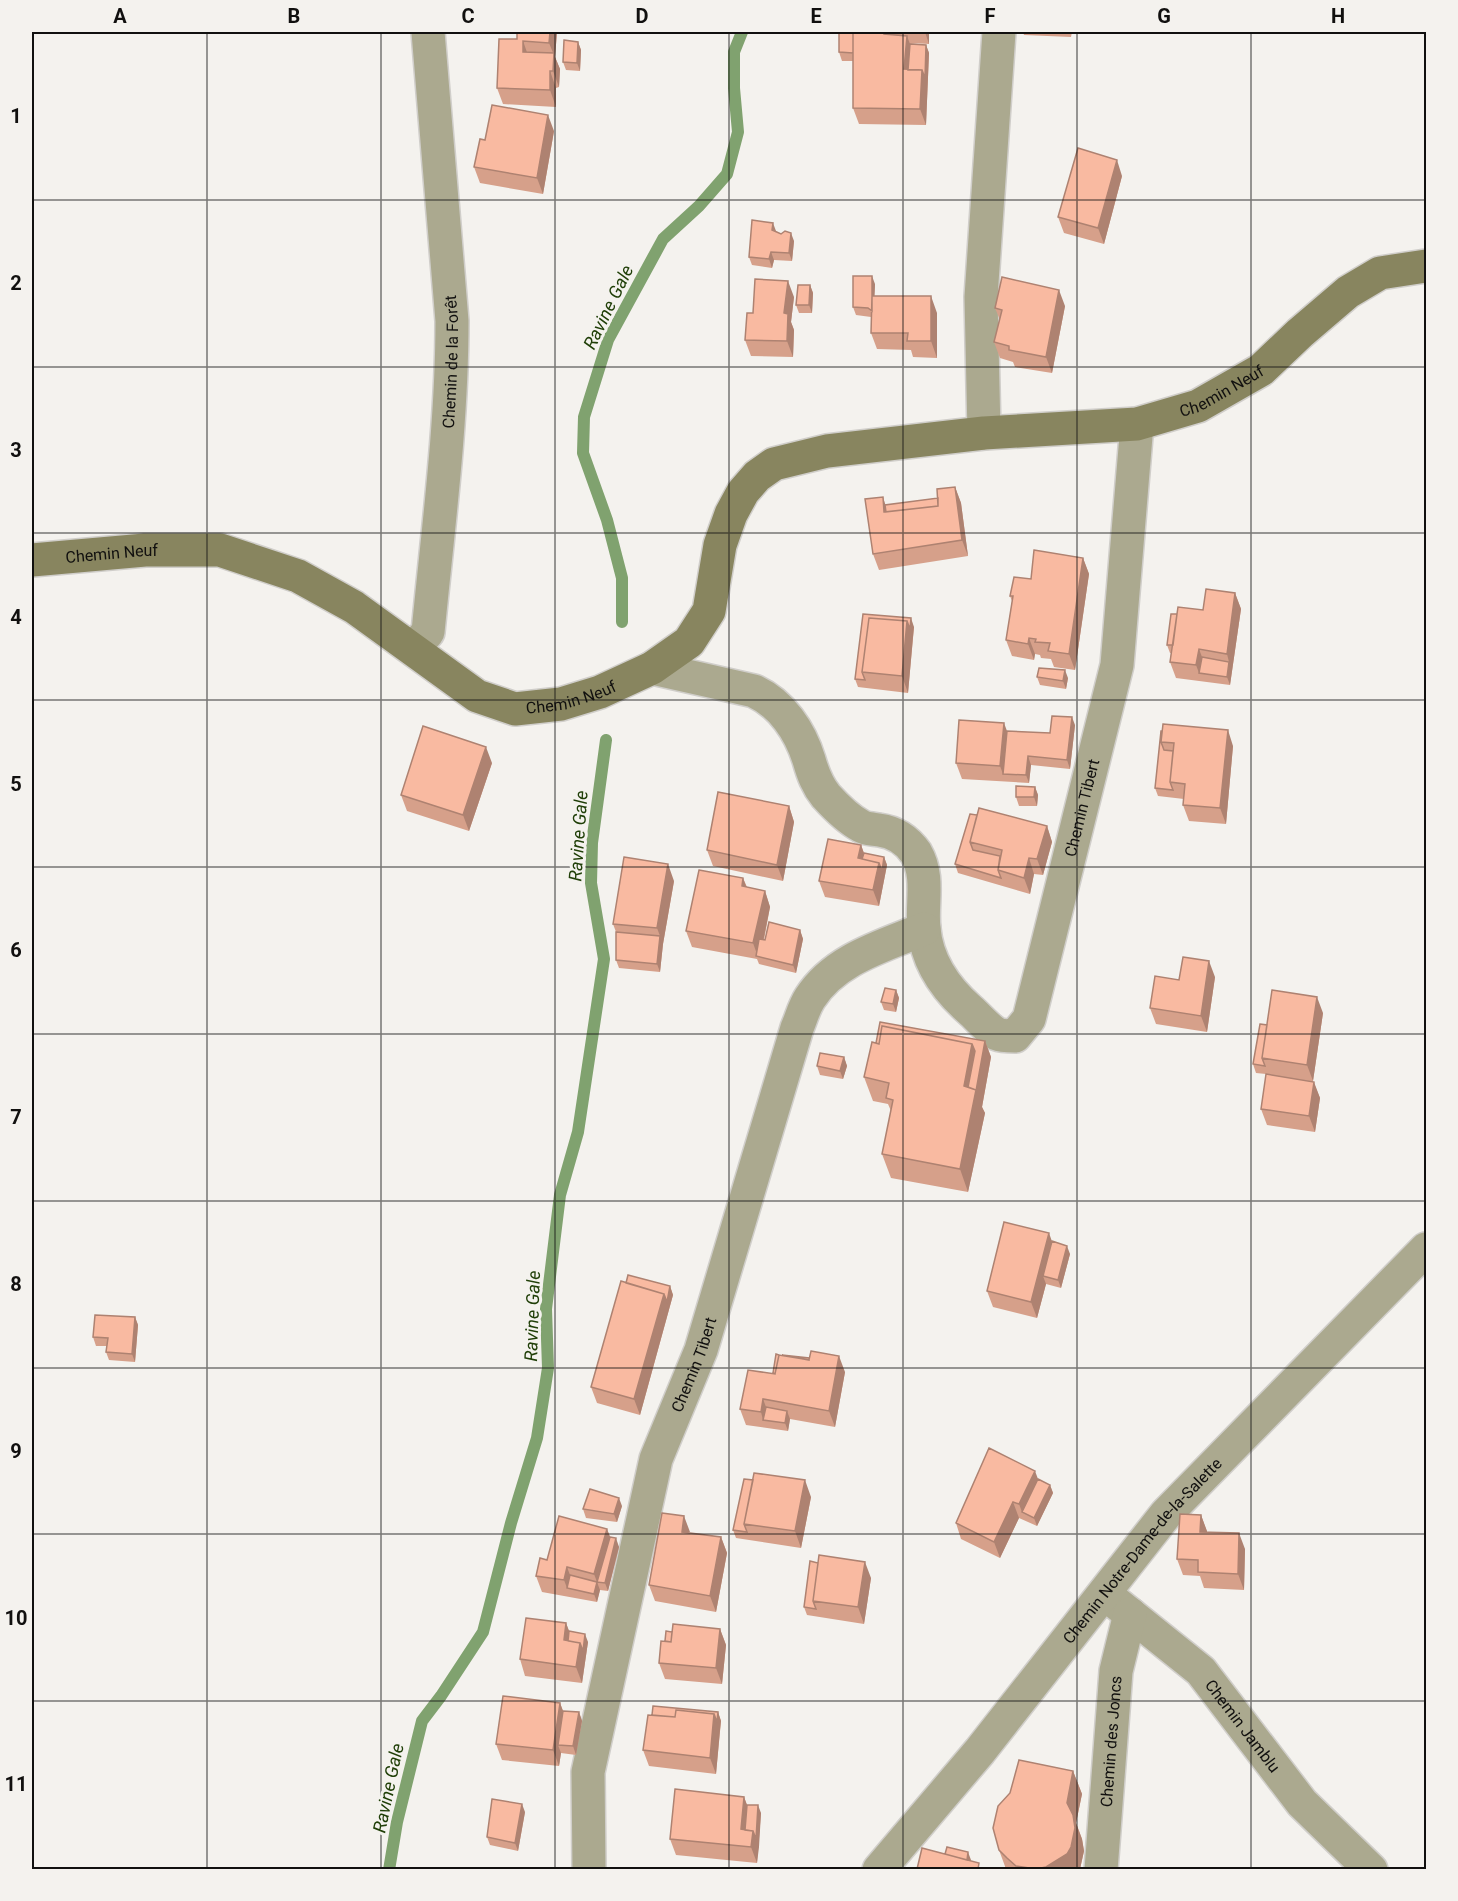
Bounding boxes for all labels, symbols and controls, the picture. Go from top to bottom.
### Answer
text: A [113,4,127,28]
text: B [288,4,300,28]
text: C [461,4,475,28]
text: D [636,4,649,28]
text: E [810,4,822,28]
text: F [985,4,996,28]
text: G [1157,4,1171,28]
text: H [1331,4,1345,28]
text: 1 [10,104,22,128]
water label: Ravine Gale [579,261,637,353]
text: 2 [10,271,22,295]
street label: Chemin de la Forêt [438,294,462,429]
street label: Chemin Neuf [1177,361,1267,420]
text: 3 [10,438,22,462]
street label: Chemin Neuf [65,541,158,566]
text: 4 [10,605,22,629]
street label: Chemin Neuf [525,676,619,717]
street label: Chemin Tibert [1060,757,1103,859]
text: 5 [10,772,22,796]
water label: Ravine Gale [564,790,592,882]
text: 6 [10,938,22,962]
text: 7 [10,1105,22,1129]
water label: Ravine Gale [520,1270,544,1362]
text: 8 [10,1272,22,1296]
street label: Chemin Tibert [667,1315,720,1415]
text: 9 [10,1439,22,1463]
street label: Chemin Notre-Dame-de-la-Salette [1059,1454,1225,1647]
text: 10 [5,1606,27,1630]
street label: Chemin des Joncs [1096,1675,1125,1808]
street label: Chemin Jamblu [1201,1676,1284,1776]
water label: Ravine Gale [368,1741,408,1835]
text: 11 [5,1772,27,1796]

